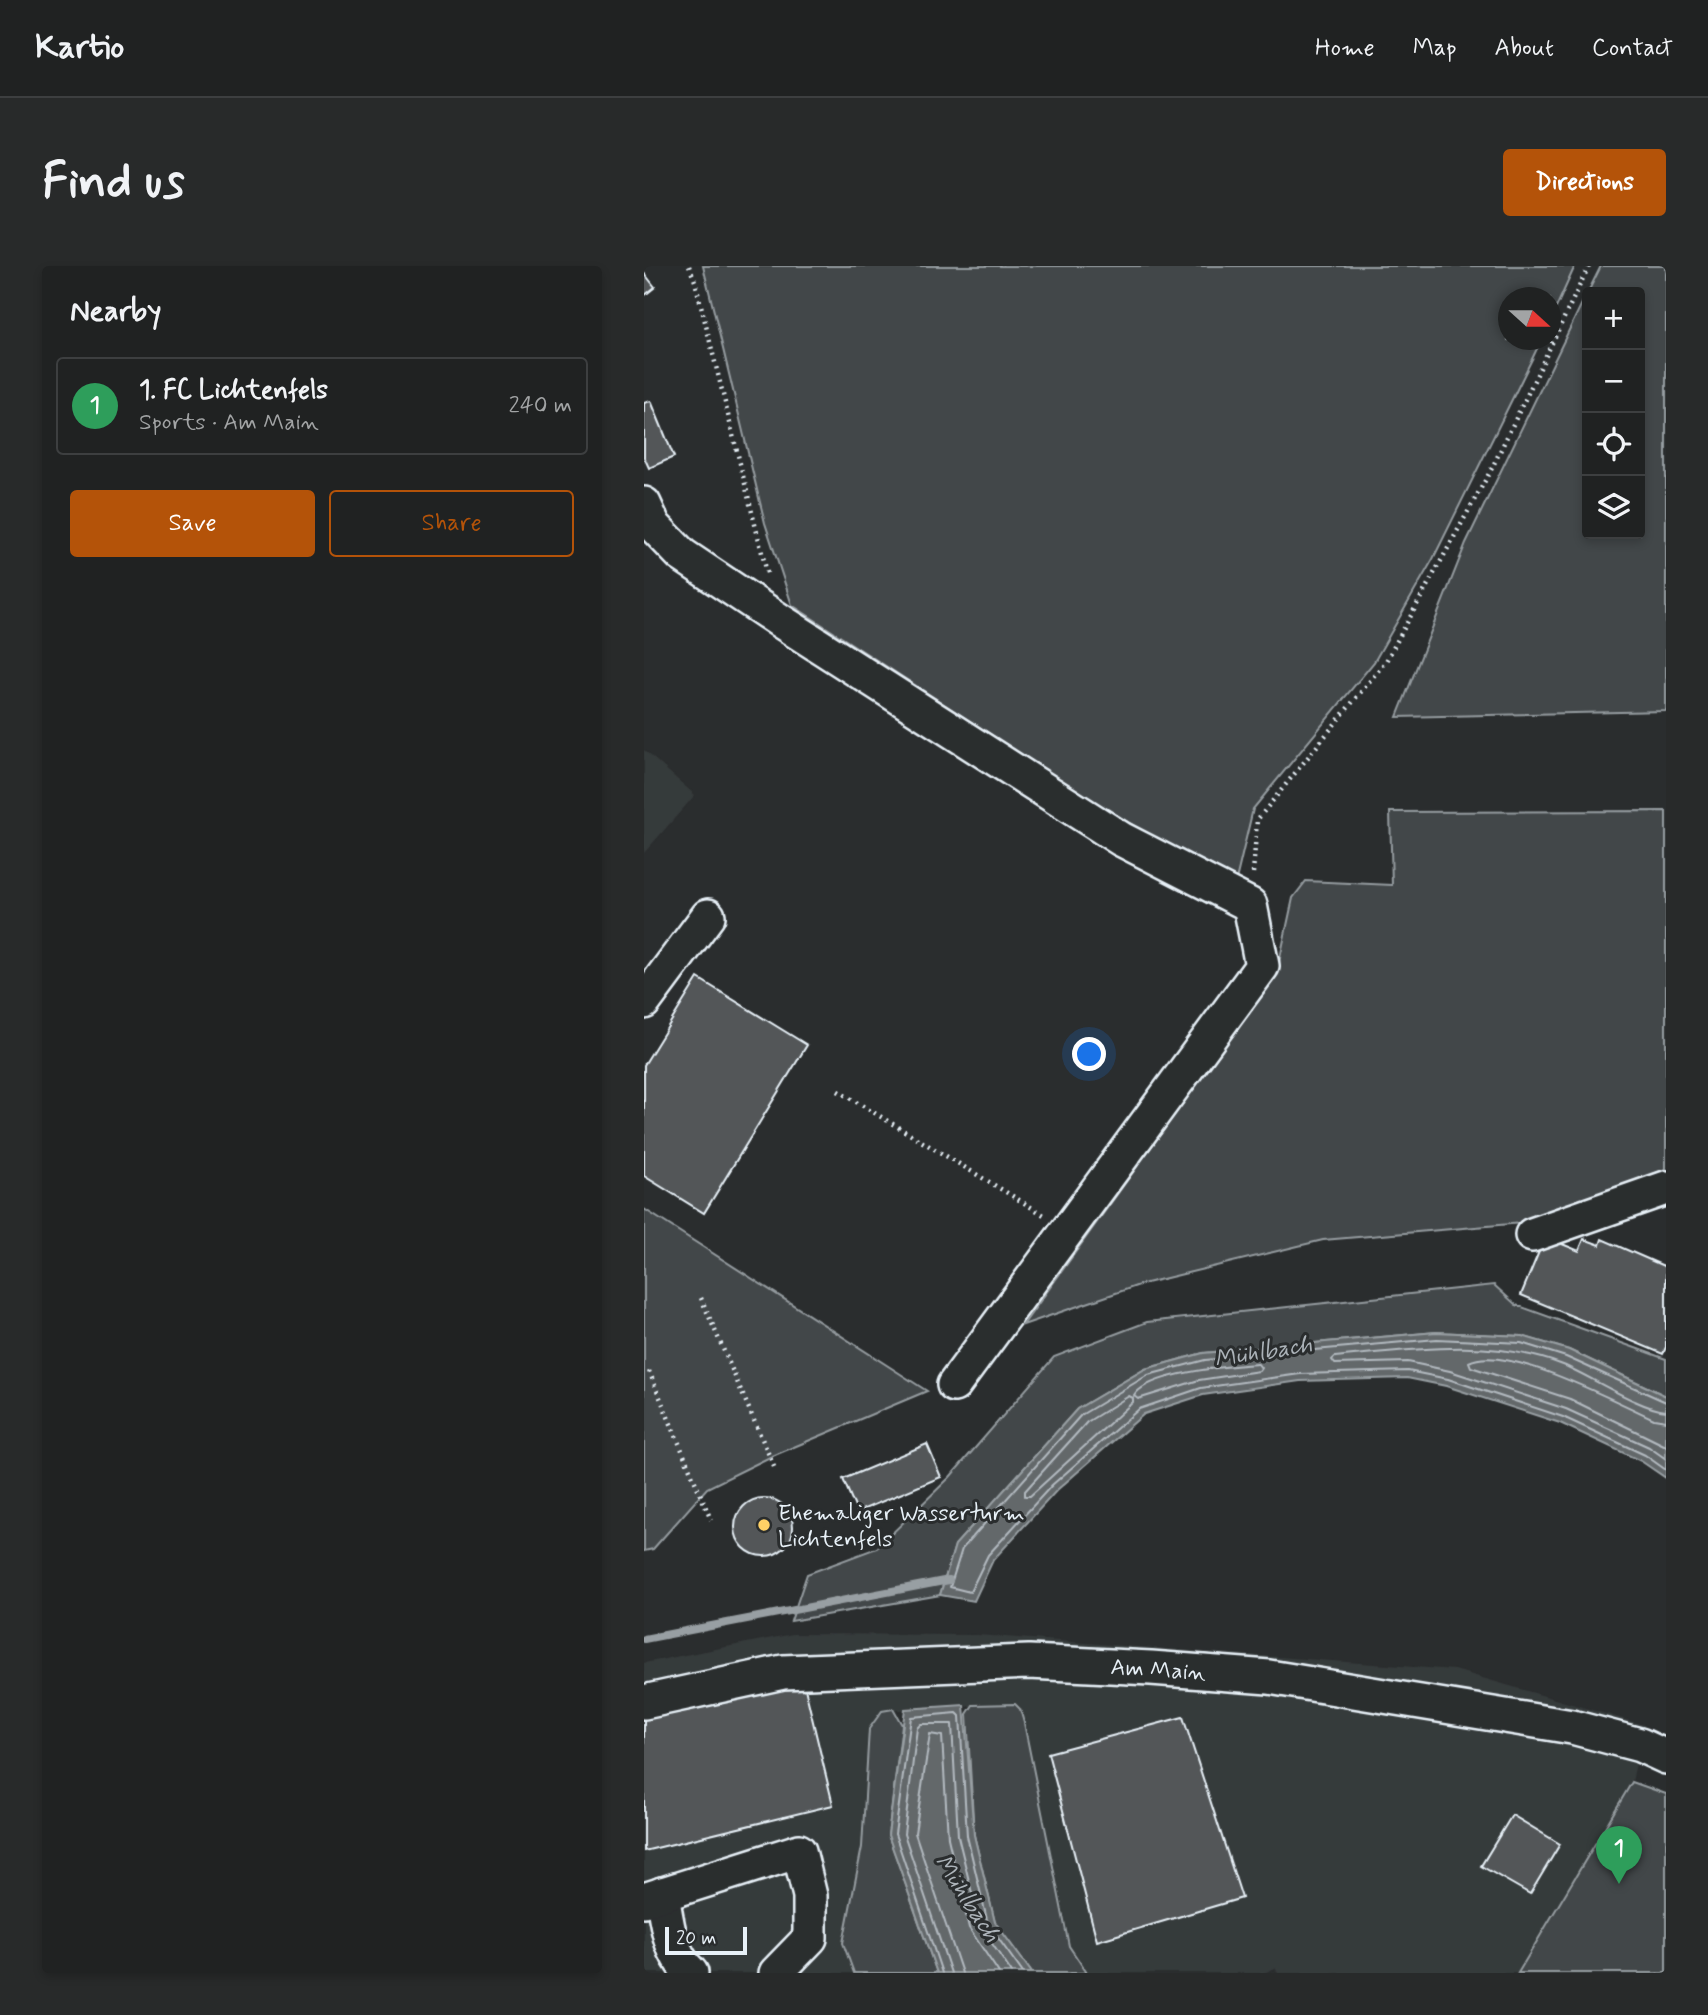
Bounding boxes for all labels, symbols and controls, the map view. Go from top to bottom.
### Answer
text: Kartio [35,26,124,70]
text: Home [1315,33,1375,64]
text: Map [1413,33,1457,64]
text: About [1495,33,1554,64]
text: Contact [1592,33,1673,64]
button: Directions [1503,149,1666,216]
text: Find us [42,150,185,215]
north arrow [1498,287,1561,350]
map controls [1582,287,1645,539]
button: + [1582,287,1645,350]
text: Nearby [70,292,161,331]
button: − [1582,350,1645,413]
text: 1. FC Lichtenfels [139,374,328,408]
text: 1 [90,391,100,421]
text: 240 m [508,391,572,421]
text: Sports · Am Main [139,408,319,438]
button: locate [1582,413,1645,476]
button: layers [1582,476,1645,539]
button: Save [70,490,315,557]
button: Share [329,490,574,557]
your location [1072,1037,1106,1071]
water label: Mühlbach [1212,1329,1315,1376]
place label: Ehemaliger Wasserturm Lichtenfels [778,1499,1025,1555]
marker: Ehemaliger Wasserturm Lichtenfels [756,1517,772,1533]
street label: Am Main [1110,1653,1207,1689]
pin: 1 [1596,1826,1642,1884]
water label: Mühlbach [927,1849,1007,1949]
scale bar [665,1924,747,1956]
text: 20 m [676,1926,716,1951]

